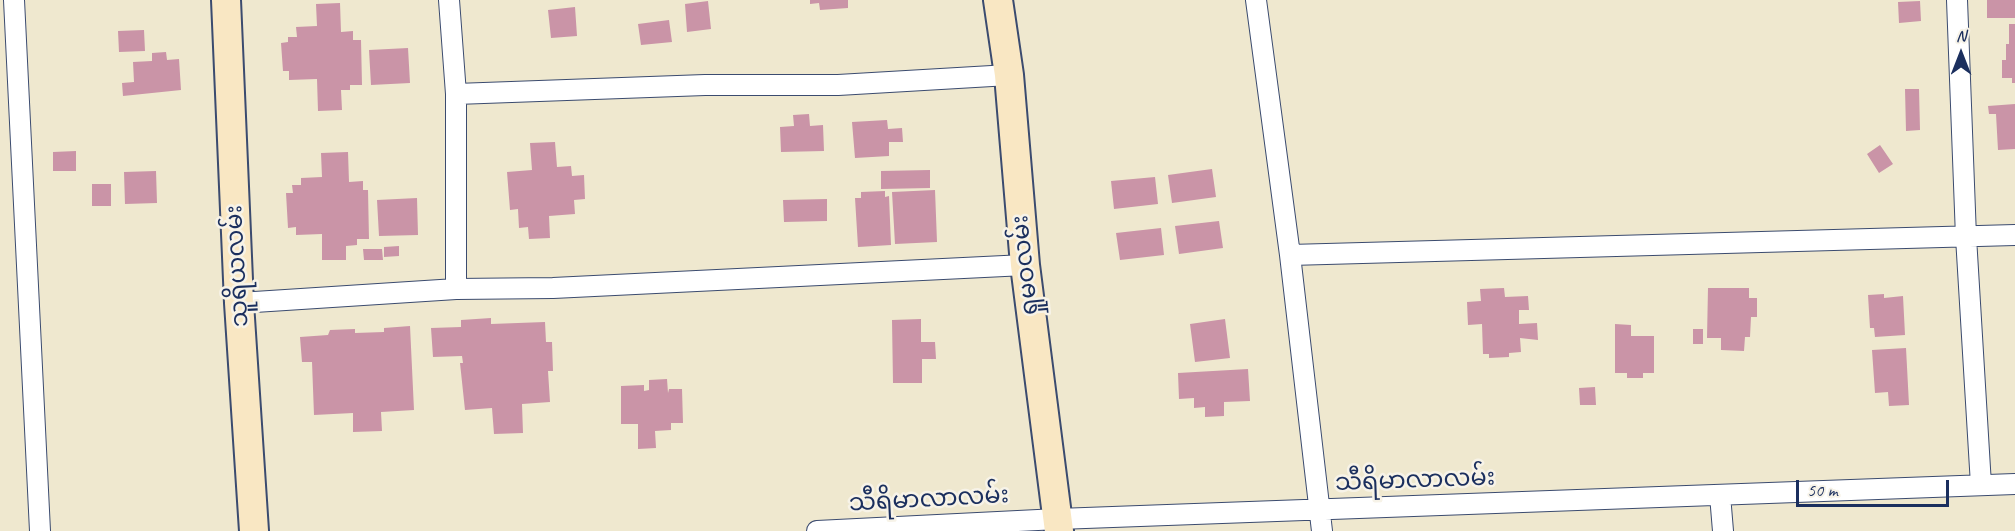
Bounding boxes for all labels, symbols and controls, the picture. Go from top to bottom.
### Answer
north arrow [1931,24,1991,84]
text: N [1956,26,1966,46]
street label: သူရိယလမ်း [220,204,256,328]
street label: ရှုမဝလမ်း [1006,214,1046,318]
street label: သီရိမာလာလမ်း [1334,464,1496,498]
scale bar [1799,468,1952,506]
text: 50 m [1807,479,1838,501]
street label: သီရိမာလာလမ်း [848,481,1010,519]

